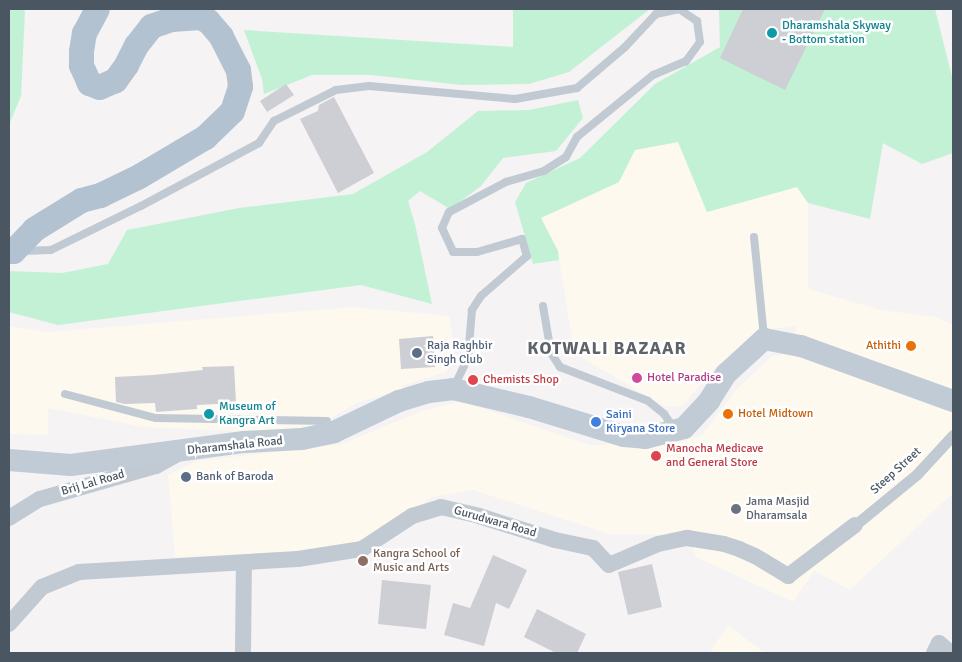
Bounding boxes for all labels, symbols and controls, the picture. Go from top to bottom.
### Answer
place label: Dharamshala Skyway - Bottom station [782,19,891,47]
marker: Dharamshala Skyway - Bottom station [766,27,778,39]
district label: KOTWALI BAZAAR [526,337,688,359]
place label: Raja Raghbir Singh Club [427,339,492,367]
place label: Athithi [866,339,901,353]
marker: Athithi [905,340,917,352]
marker: Raja Raghbir Singh Club [411,347,423,359]
place label: Hotel Paradise [647,371,721,385]
marker: Hotel Paradise [631,372,643,384]
place label: Chemists Shop [483,373,559,387]
marker: Chemists Shop [467,374,479,386]
place label: Museum of Kangra Art [219,400,275,428]
place label: Hotel Midtown [738,407,813,421]
marker: Museum of Kangra Art [203,408,215,420]
place label: Saini Kiryana Store [606,408,675,436]
marker: Hotel Midtown [722,408,734,420]
marker: Saini Kiryana Store [590,416,602,428]
street label: Dharamshala Road [186,434,284,458]
place label: Manocha Medicave and General Store [666,442,764,470]
street label: Steep Street [868,445,924,497]
marker: Manocha Medicave and General Store [650,450,662,462]
street label: Brij Lal Road [60,467,126,499]
place label: Bank of Baroda [196,470,274,484]
marker: Bank of Baroda [180,471,192,483]
place label: Jama Masjid Dharamsala [746,495,809,523]
street label: Gurudwara Road [452,503,538,541]
marker: Jama Masjid Dharamsala [730,503,742,515]
place label: Kangra School of Music and Arts [373,547,460,575]
marker: Kangra School of Music and Arts [357,555,369,567]

